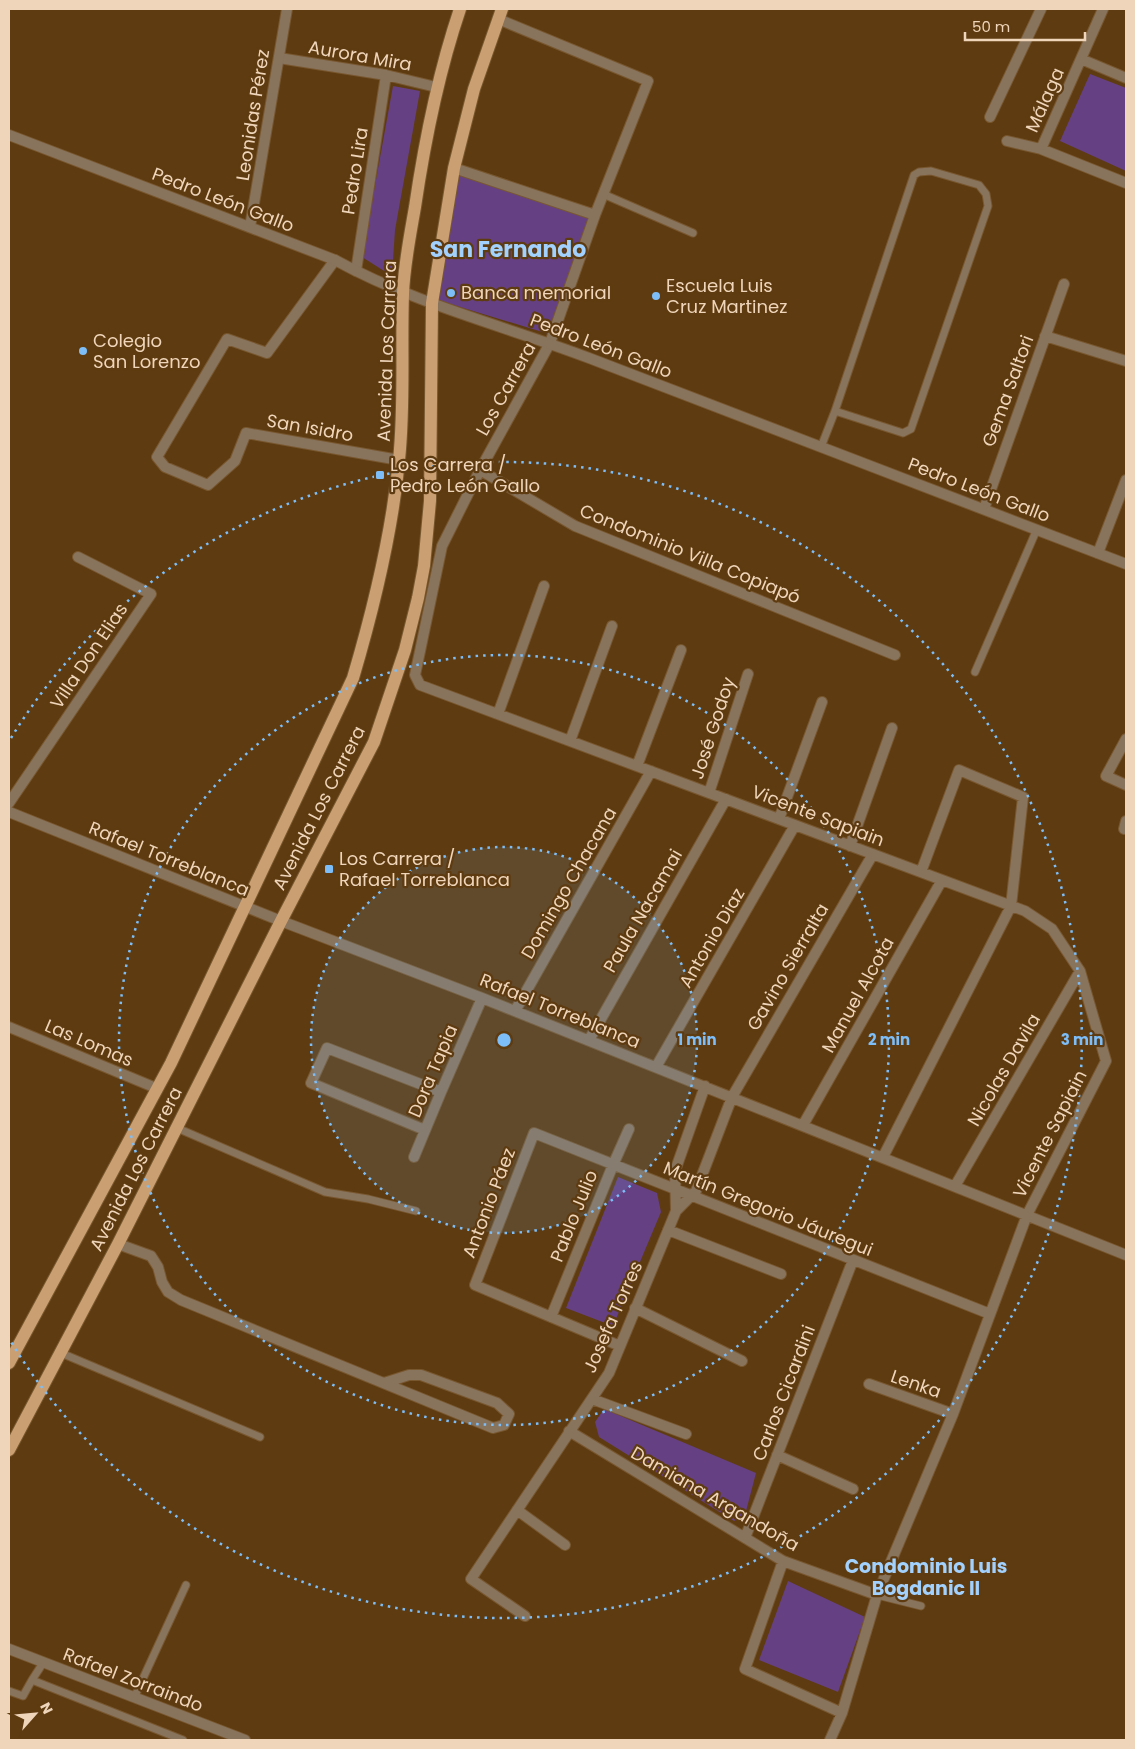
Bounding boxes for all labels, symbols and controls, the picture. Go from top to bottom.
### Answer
scale bar [965,10,1085,42]
text: 50 m [972,16,1010,37]
street label: Aurora Mira [307,34,414,77]
street label: Leonidas Pérez [230,47,275,182]
street label: Málaga [1019,63,1070,136]
street label: Pedro Lira [335,126,374,216]
street label: Pedro León Gallo [149,161,298,238]
district label: San Fernando [430,234,586,265]
street label: Avenida Los Carrera [371,260,402,442]
place label: Escuela Luis Cruz Martinez [666,273,787,319]
place label: Banca memorial [461,280,611,305]
marker: Banca memorial [445,287,457,299]
marker: Escuela Luis Cruz Martinez [650,290,662,302]
street label: Pedro León Gallo [527,307,676,384]
place label: Colegio San Lorenzo [93,328,200,374]
street label: Gema Saltori [976,332,1039,450]
street label: Los Carrera [470,338,541,440]
marker: Colegio San Lorenzo [77,345,89,357]
street label: San Isidro [265,408,355,447]
street label: Pedro León Gallo [905,451,1054,528]
place label: Los Carrera / Pedro León Gallo [390,452,540,498]
marker: Los Carrera / Pedro León Gallo [374,469,386,481]
street label: Condominio Villa Copiapó [576,498,804,609]
street label: Villa Don Elias [44,598,133,714]
street label: José Godoy [684,674,741,782]
street label: Avenida Los Carrera [266,721,371,894]
street label: Vicente Sapiain [748,779,888,852]
street label: Domingo Chacana [515,802,622,963]
street label: Rafael Torreblanca [85,815,253,902]
street label: Paula Nacamai [597,844,688,977]
place label: Los Carrera / Rafael Torreblanca [339,846,510,892]
marker: Los Carrera / Rafael Torreblanca [323,863,335,875]
street label: Antonio Diaz [673,883,750,992]
street label: Gavino Sierralta [741,898,834,1035]
street label: Manuel Alcota [815,932,900,1057]
street label: Rafael Torreblanca [476,967,644,1054]
street label: Nicolas Davila [961,1009,1046,1131]
street label: Las Lomas [41,1013,137,1072]
street label: Dora Tapia [402,1021,463,1121]
text: 1 min [677,1029,717,1050]
text: 2 min [868,1029,910,1050]
text: 3 min [1061,1029,1103,1050]
centre of rings [495,1031,513,1049]
street label: Vicente Sapiain [1007,1066,1093,1202]
street label: Avenida Los Carrera [83,1082,188,1255]
street label: Antonio Páez [456,1144,521,1261]
street label: Martín Gregorio Jáuregui [660,1155,877,1262]
street label: Pablo Julio [544,1166,603,1265]
street label: Josefa Torres [577,1257,648,1377]
street label: Carlos Cicardini [746,1321,821,1464]
street label: Lenka [888,1363,945,1404]
street label: Damiana Argandoña [626,1440,804,1557]
district label: Condominio Luis Bogdanic II [845,1553,1007,1602]
street label: Rafael Zorraindo [60,1641,207,1718]
north arrow [10,1689,60,1739]
text: N [35,1699,58,1717]

